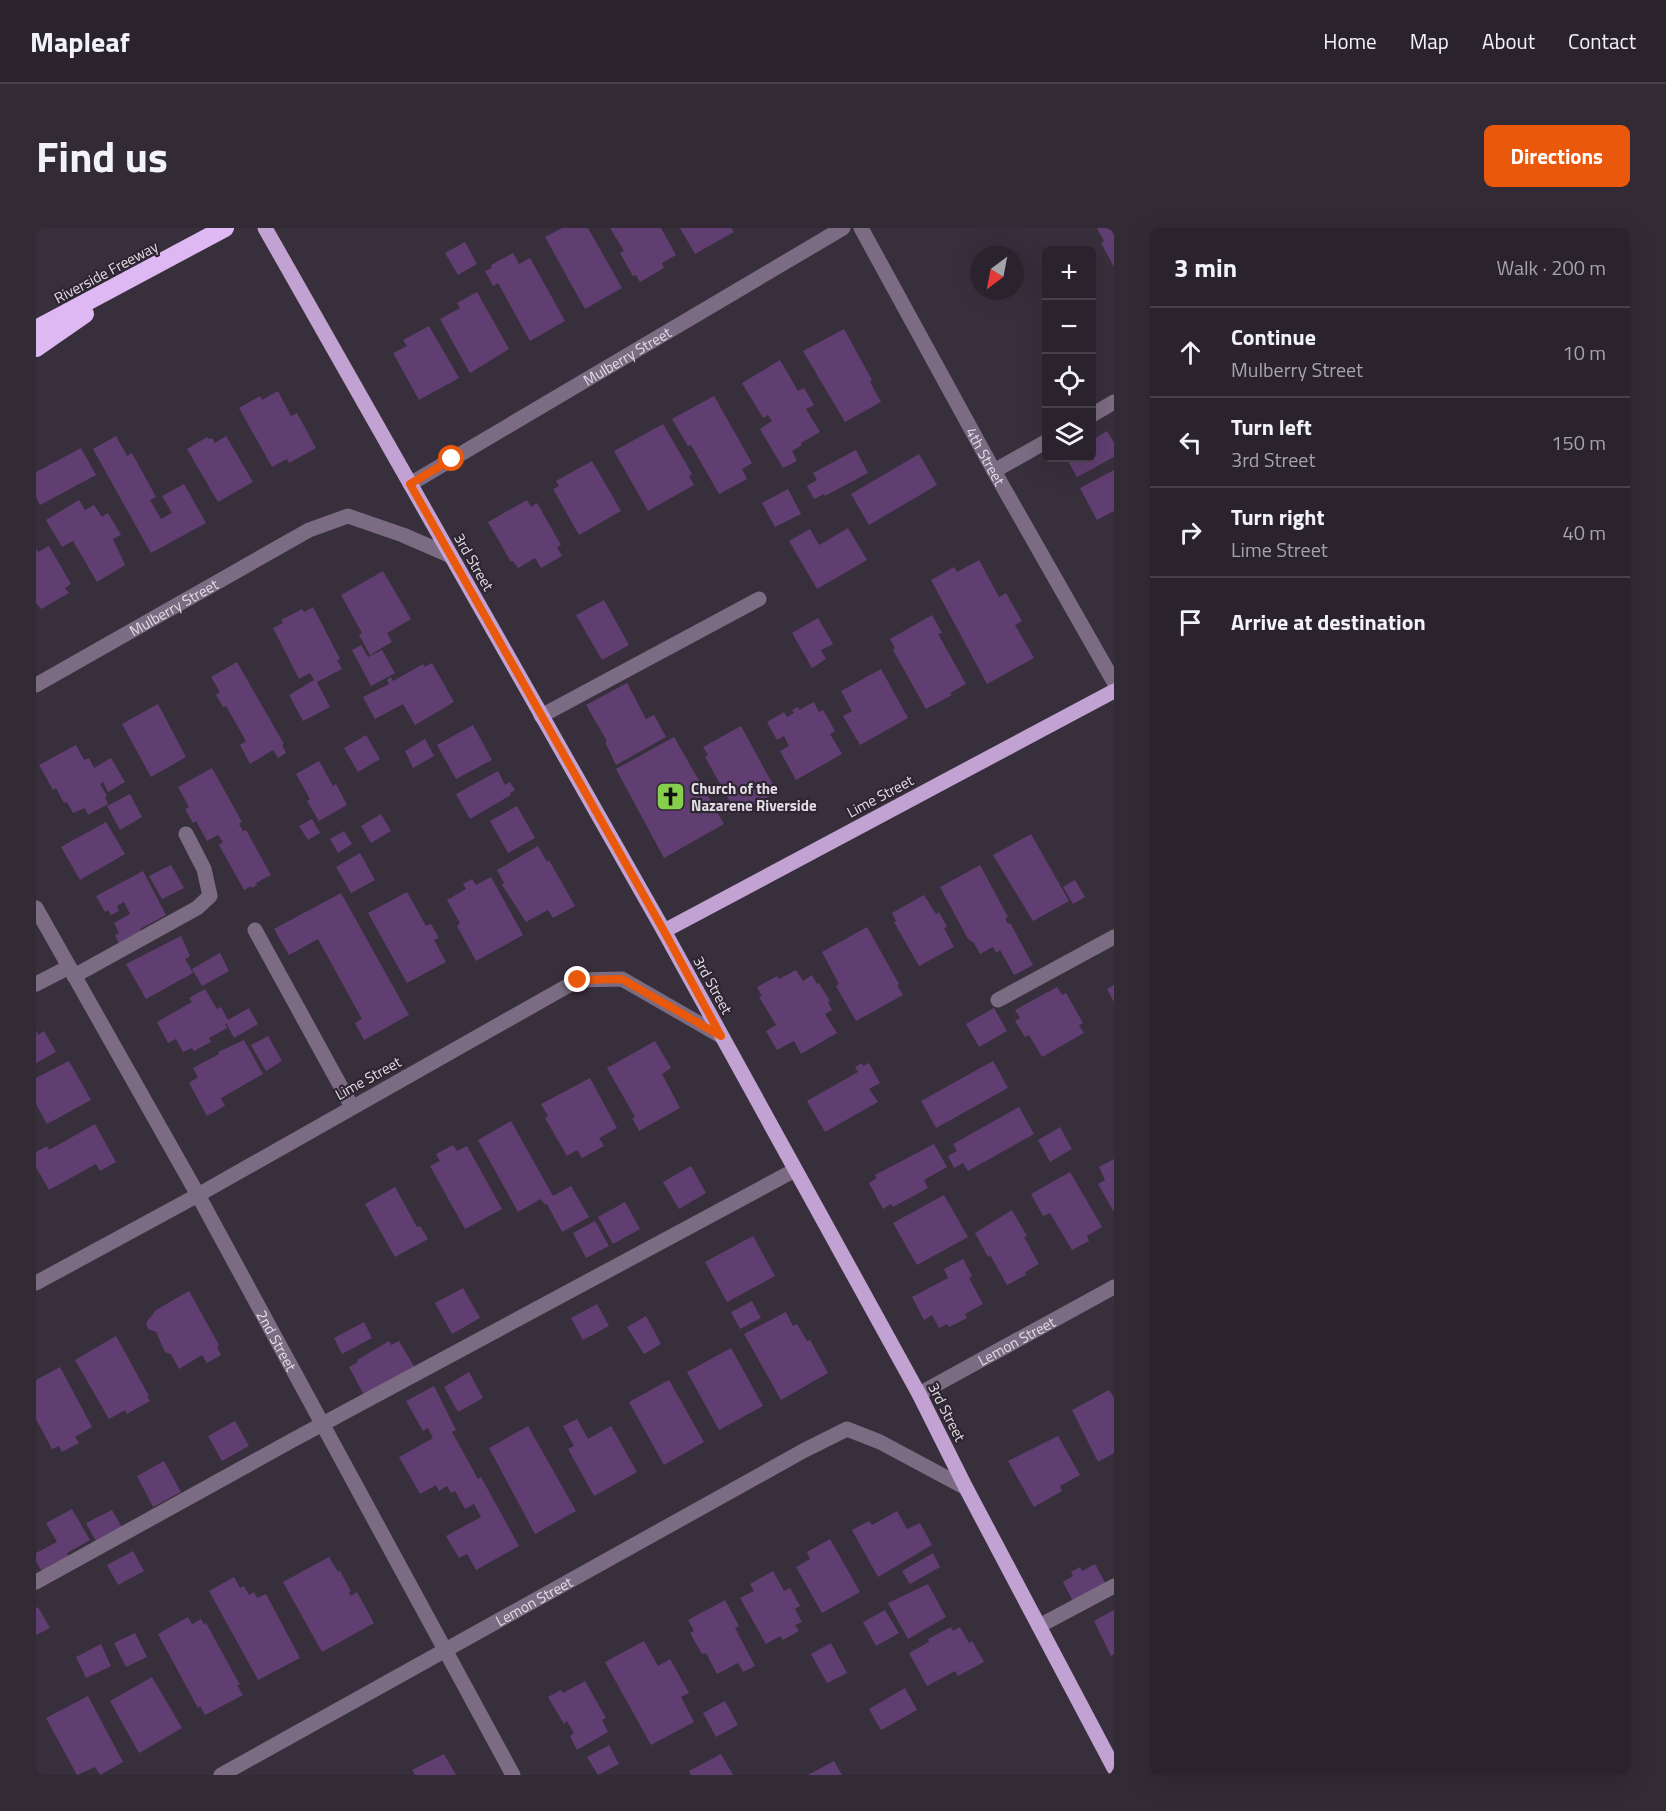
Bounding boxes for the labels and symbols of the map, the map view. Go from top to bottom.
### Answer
street label: Riverside Freeway [50,235,162,309]
north arrow [970,246,1024,300]
street label: Mulberry Street [578,320,676,391]
street label: 4th Street [960,423,1012,490]
route start [438,445,464,471]
street label: 3rd Street [448,529,500,596]
street label: Mulberry Street [125,572,223,641]
street label: Lime Street [843,768,918,823]
place label: Church of the Nazarene Riverside [691,777,817,817]
church icon: Church of the Nazarene Riverside [654,781,686,813]
street label: 3rd Street [688,952,739,1019]
route end [564,966,590,992]
street label: Lime Street [331,1050,406,1106]
street label: 2nd Street [251,1306,303,1376]
street label: Lemon Street [973,1310,1060,1371]
street label: 3rd Street [922,1379,972,1446]
street label: Lemon Street [491,1570,577,1632]

